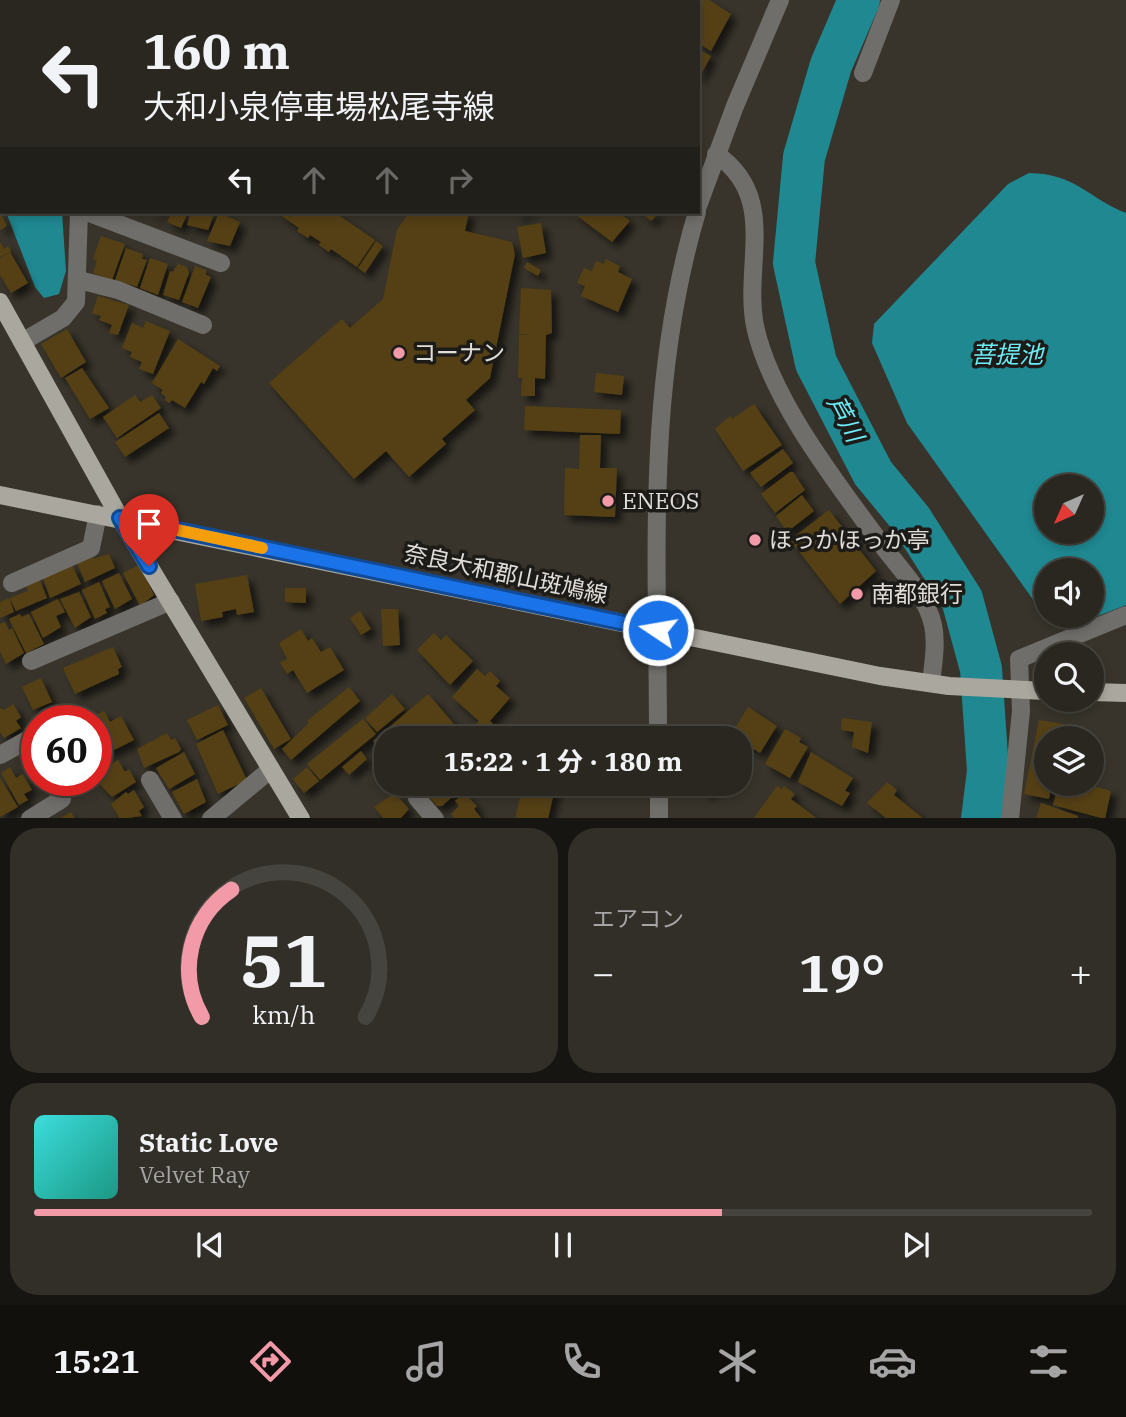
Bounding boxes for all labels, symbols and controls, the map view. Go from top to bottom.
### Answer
text: 160 m [143,19,290,82]
icon: left [28,28,119,119]
text: 大和小泉停車場松尾寺線 [143,85,495,127]
icon: left [222,161,260,199]
icon: ahead [295,161,333,199]
icon: ahead [368,161,406,199]
icon: right [441,161,479,199]
place label: コーナン [413,337,505,367]
water label: 菩提池 [971,338,1045,370]
marker: コーナン [391,345,407,361]
water label: 芦川 [820,390,873,450]
north arrow [1034,474,1104,544]
map controls [1034,474,1104,796]
place label: ENEOS [622,485,699,515]
marker: ENEOS [600,493,616,509]
pin [119,494,179,566]
icon: arrive [130,505,168,543]
place label: ほっかほっか亭 [769,524,930,554]
marker: ほっかほっか亭 [747,532,763,548]
street label: 奈良大和郡山斑鳩線 [402,537,611,609]
button: sound [1034,558,1104,628]
place label: 南都銀行 [871,578,963,608]
marker: 南都銀行 [849,586,865,602]
position arrow [621,593,695,667]
button: search [1034,642,1104,712]
speed limit sign: 60 [21,705,112,796]
button: layers [1034,726,1104,796]
text: 15:22 · 1 分 · 180 m [444,744,682,778]
text: エアコン [592,903,684,933]
text: 51 [240,912,328,1007]
text: 19° [799,939,885,1006]
text: − [592,948,615,997]
text: + [1069,948,1092,997]
text: km/h [252,997,316,1030]
text: Static Love [139,1125,278,1159]
text: Velvet Ray [139,1159,250,1189]
icon: previous [191,1226,229,1264]
icon: pause [544,1226,582,1264]
icon: next [897,1226,935,1264]
icon: directions [246,1337,295,1386]
icon: music [402,1337,451,1386]
icon: phone [557,1337,606,1386]
icon: climate [713,1337,762,1386]
icon: car [868,1337,917,1386]
icon: filters [1024,1337,1073,1386]
text: 15:21 [53,1340,140,1382]

